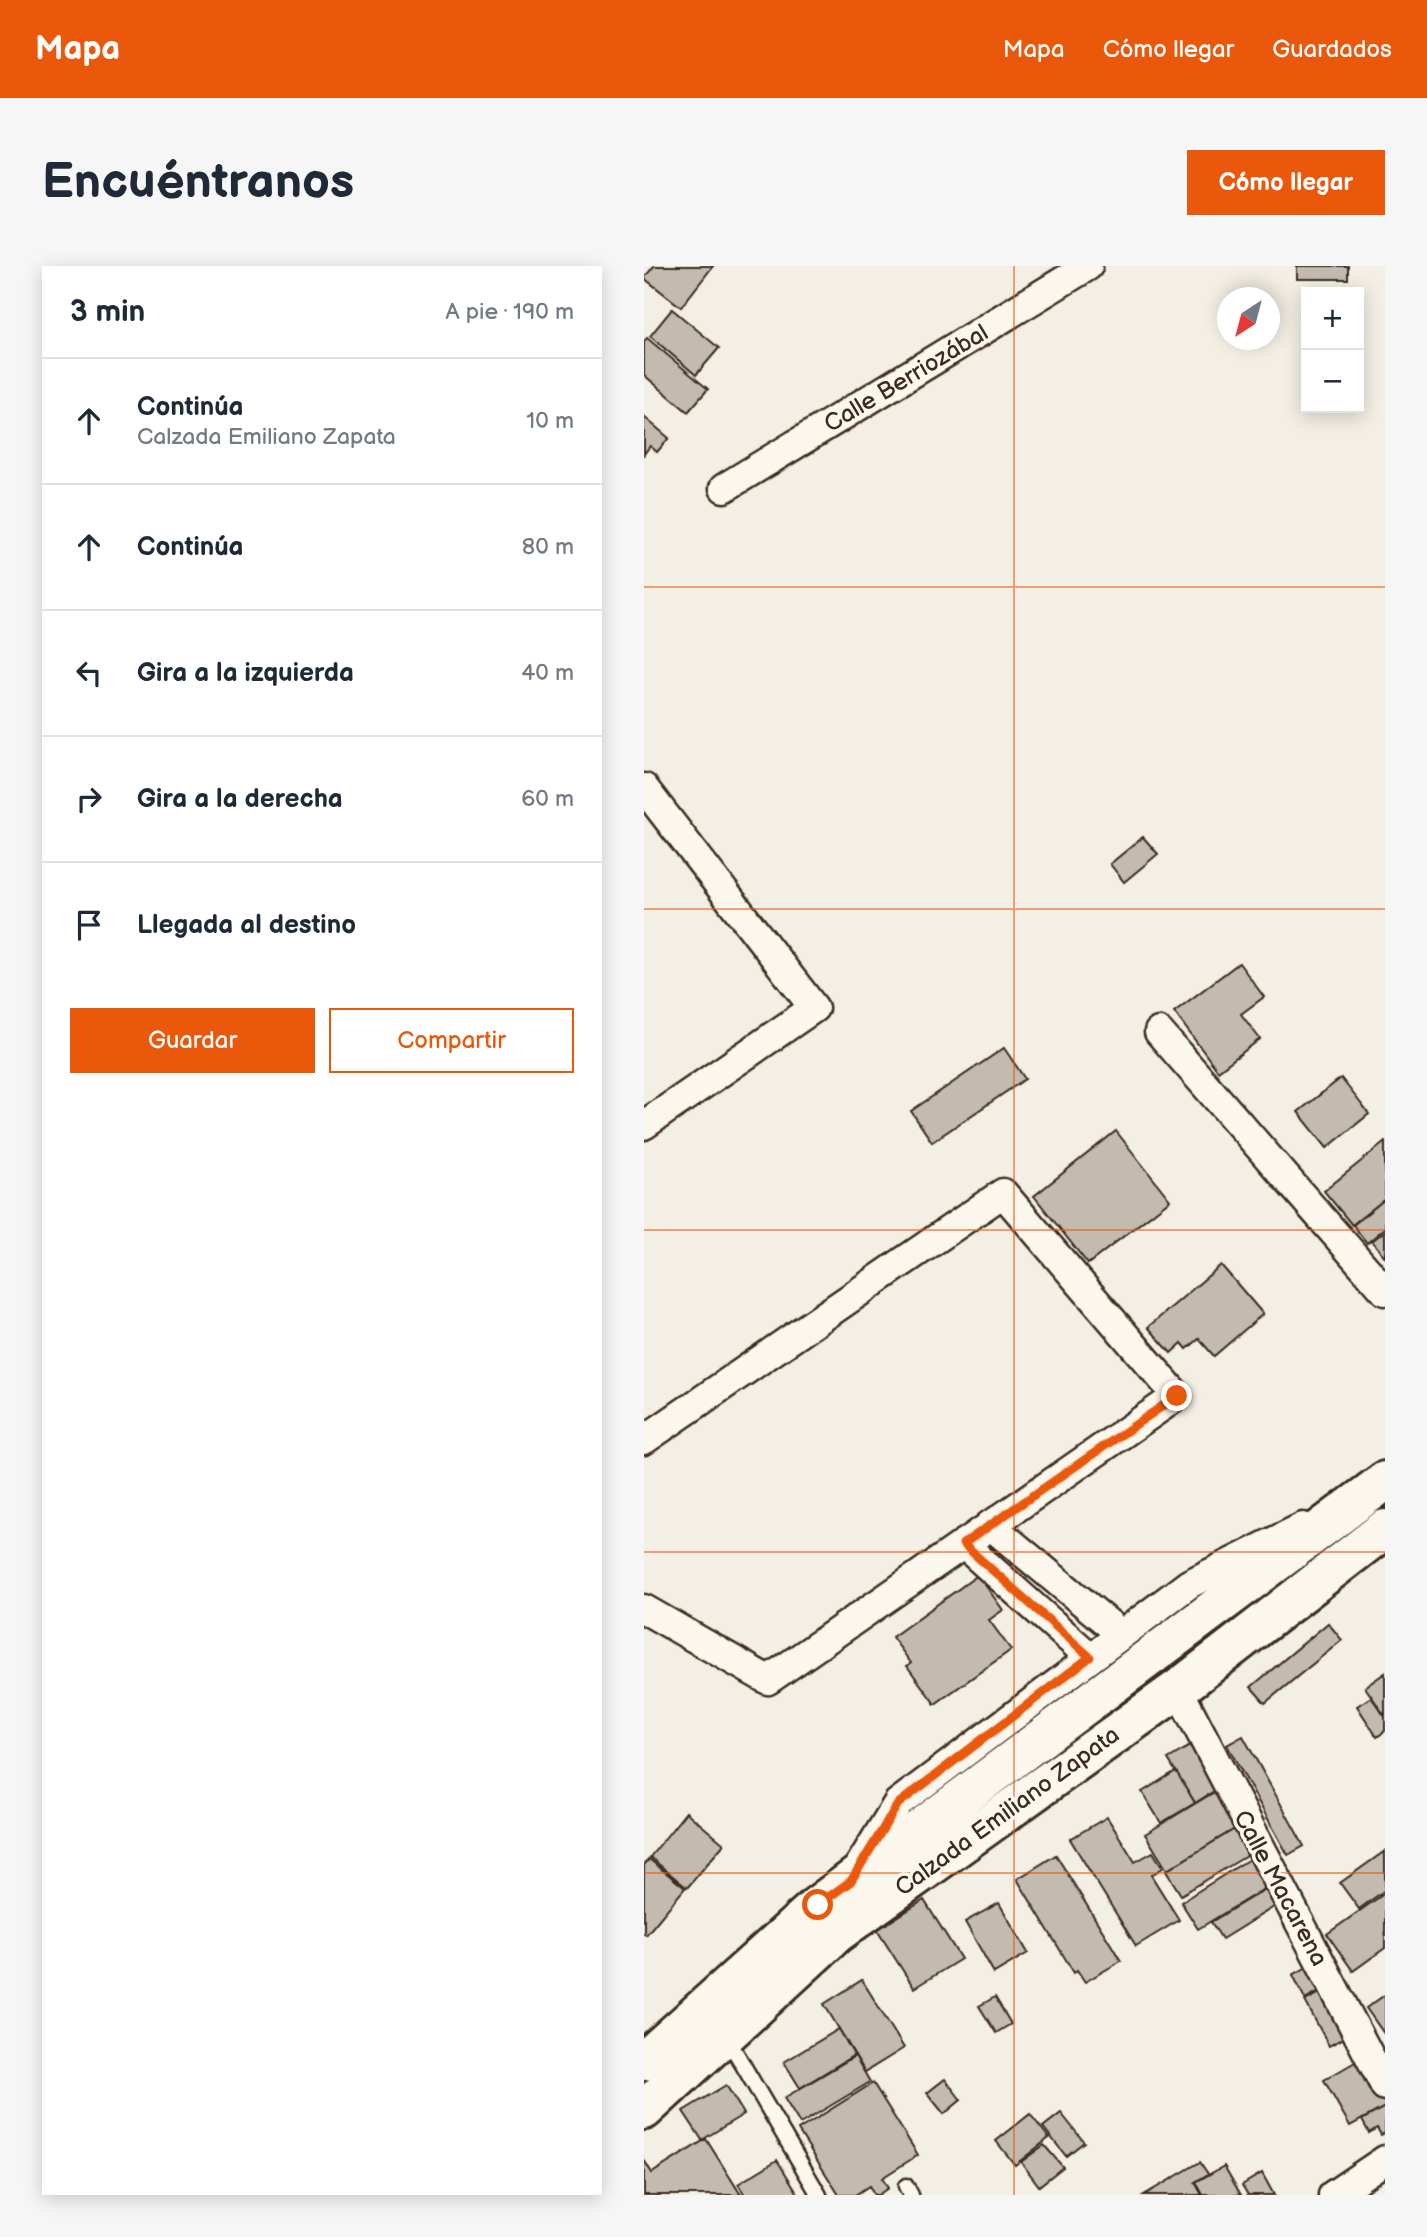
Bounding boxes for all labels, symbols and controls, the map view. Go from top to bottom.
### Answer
text: Mapa [35,29,120,69]
text: Mapa [1003,35,1065,64]
text: Cómo llegar [1103,35,1234,64]
text: Guardados [1272,35,1392,64]
button: Cómo llegar [1187,150,1385,215]
text: Encuéntranos [42,153,354,212]
north arrow [1217,287,1280,350]
map controls [1301,287,1364,413]
button: + [1301,287,1364,350]
text: 3 min [70,294,145,330]
text: A pie · 190 m [445,298,574,326]
street label: Calle Berriozábal [819,318,994,439]
button: − [1301,350,1364,413]
text: Continúa [137,392,244,423]
icon: ahead [70,402,108,440]
text: 10 m [526,407,574,435]
text: Calzada Emiliano Zapata [137,423,396,451]
icon: ahead [70,528,108,566]
text: Continúa [137,532,244,563]
text: 80 m [522,533,574,561]
icon: left [70,654,108,692]
text: Gira a la izquierda [137,658,354,689]
text: 40 m [521,659,574,687]
icon: right [70,780,108,818]
text: Gira a la derecha [137,784,343,815]
text: 60 m [521,785,574,813]
icon: arrive [70,906,108,944]
text: Llegada al destino [137,910,356,941]
button: Guardar [70,1008,315,1073]
button: Compartir [329,1008,574,1073]
route end [1161,1380,1192,1411]
street label: Calzada Emiliano Zapata [890,1720,1125,1903]
street label: Calle Macarena [1227,1805,1334,1971]
route start [802,1889,833,1920]

